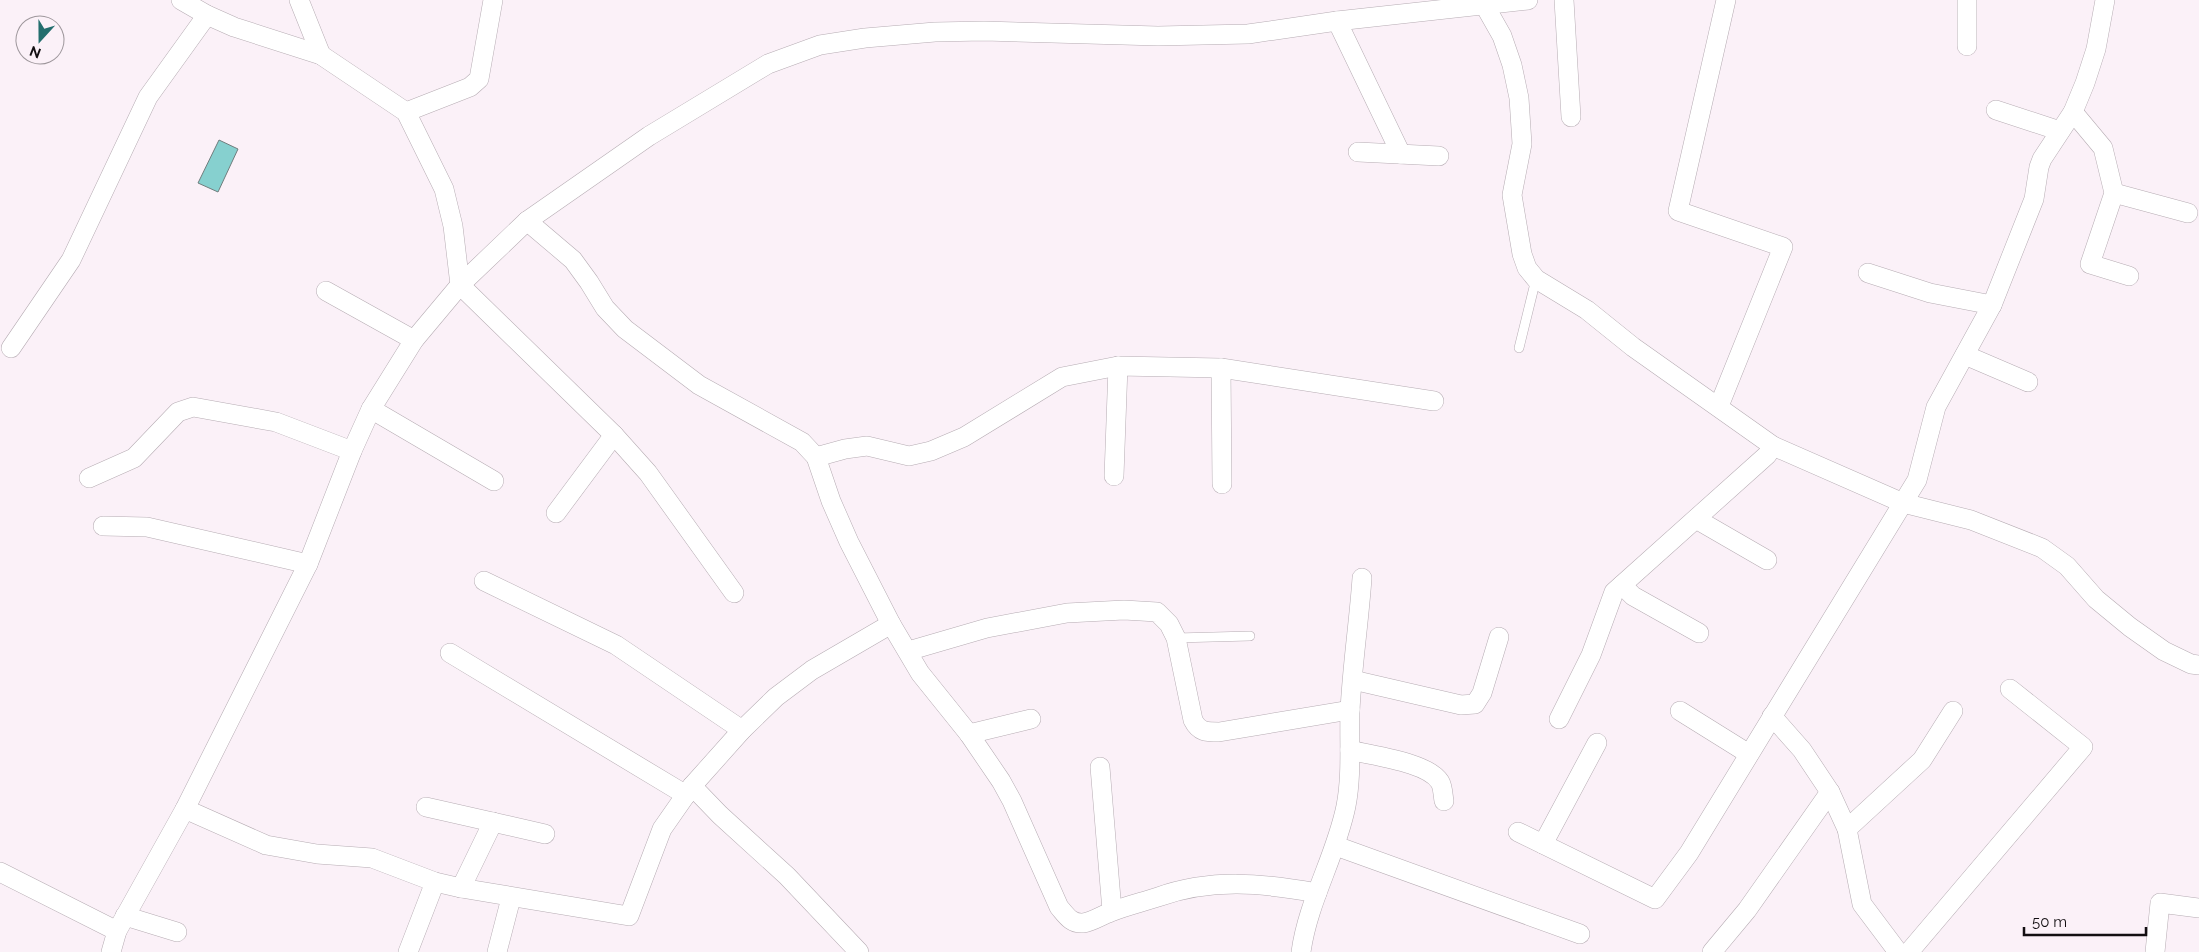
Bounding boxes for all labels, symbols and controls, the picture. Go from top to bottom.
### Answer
north arrow [15,15,65,65]
text: N [27,43,43,62]
scale bar [2024,904,2146,936]
text: 50 m [2032,913,2067,931]

